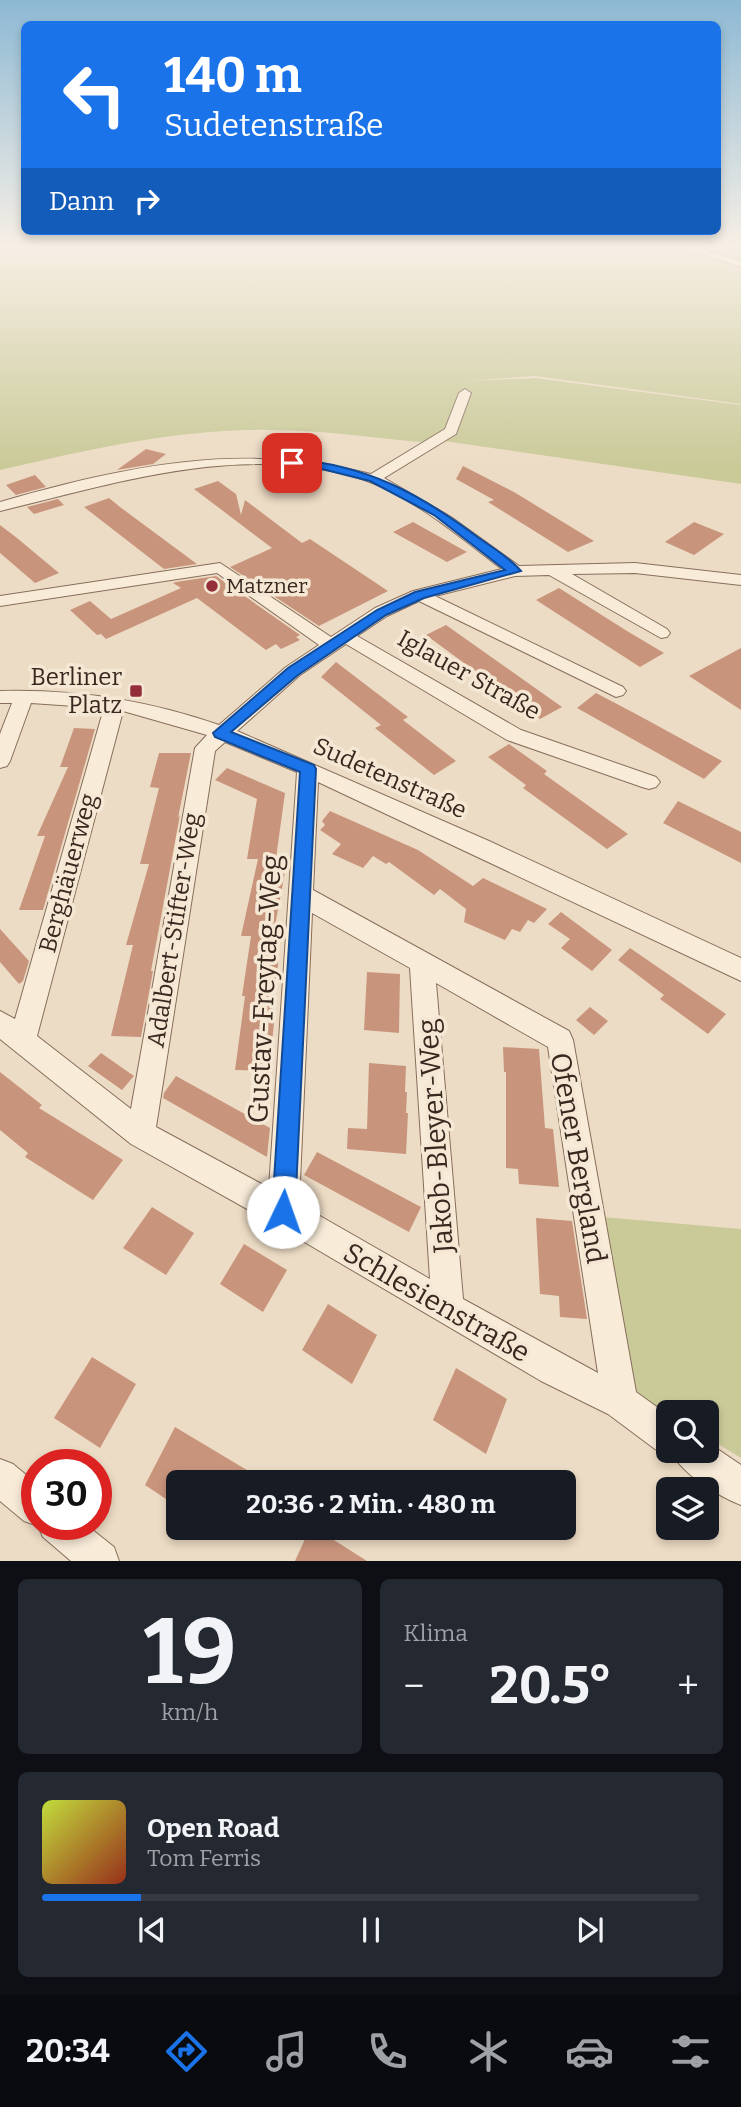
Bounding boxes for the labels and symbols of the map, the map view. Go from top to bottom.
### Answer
pin [262,433,322,493]
place label: Matzner [226,573,308,599]
marker: Matzner [204,578,220,594]
street label: Iglauer Straße [393,624,545,726]
place label: Berliner Platz [31,663,122,719]
marker: Berliner Platz [128,683,144,699]
street label: Sudetenstraße [309,732,471,824]
street label: Berghäuerweg [33,790,103,956]
street label: Adalbert-Stifter-Weg [142,811,206,1049]
street label: Gustav-Freytag-Weg [241,854,288,1124]
street label: Jakob-Bleyer-Weg [411,1018,460,1255]
street label: Ofener Bergland [544,1050,613,1266]
position arrow [246,1175,320,1249]
street label: Schlesienstraße [338,1236,536,1369]
speed limit sign: 30 [21,1449,112,1540]

